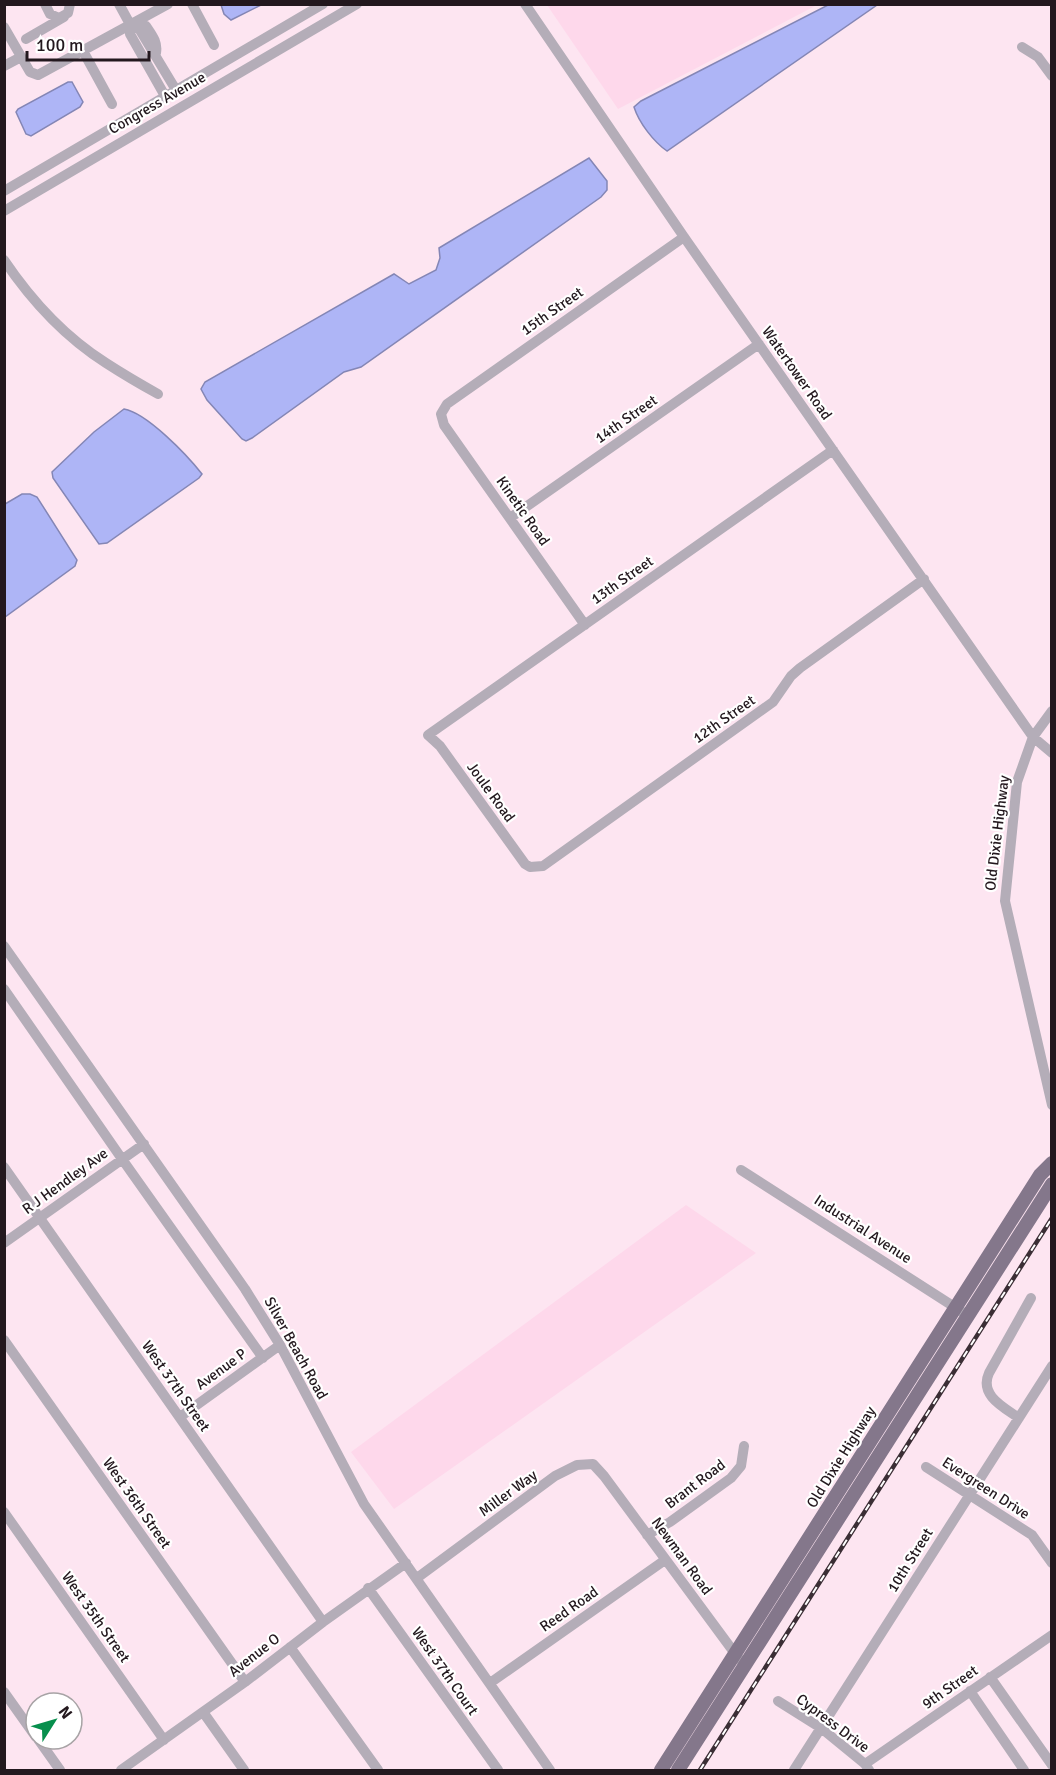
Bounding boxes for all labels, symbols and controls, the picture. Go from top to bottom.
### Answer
scale bar [27,24,148,62]
text: 100 m [36,34,83,56]
street label: Congress Avenue [105,68,209,138]
street label: 15th Street [517,283,587,339]
street label: Watertower Road [758,323,836,423]
street label: 14th Street [591,391,661,447]
street label: Kinetic Road [493,473,554,549]
street label: 13th Street [587,552,657,608]
street label: 12th Street [689,691,759,747]
street label: Joule Road [463,758,519,826]
street label: Old Dixie Highway [981,774,1013,892]
street label: R J Hendley Ave [19,1144,111,1218]
street label: Industrial Avenue [811,1191,915,1267]
street label: Silver Beach Road [260,1294,332,1402]
street label: West 37th Street [138,1337,214,1435]
street label: Avenue P [192,1344,250,1394]
street label: Old Dixie Highway [803,1403,879,1511]
street label: Evergreen Drive [939,1453,1033,1523]
street label: West 36th Street [99,1454,175,1552]
street label: Brant Road [661,1456,729,1512]
street label: Miller Way [475,1466,541,1520]
street label: Newman Road [648,1514,716,1598]
street label: 10th Street [883,1525,937,1595]
street label: West 35th Street [58,1568,134,1666]
street label: Reed Road [536,1582,602,1636]
street label: West 37th Court [408,1623,482,1719]
street label: Avenue O [225,1629,283,1681]
street label: 9th Street [919,1661,981,1713]
street label: Cypress Drive [793,1690,873,1756]
north arrow [24,1691,84,1751]
text: N [54,1702,77,1723]

